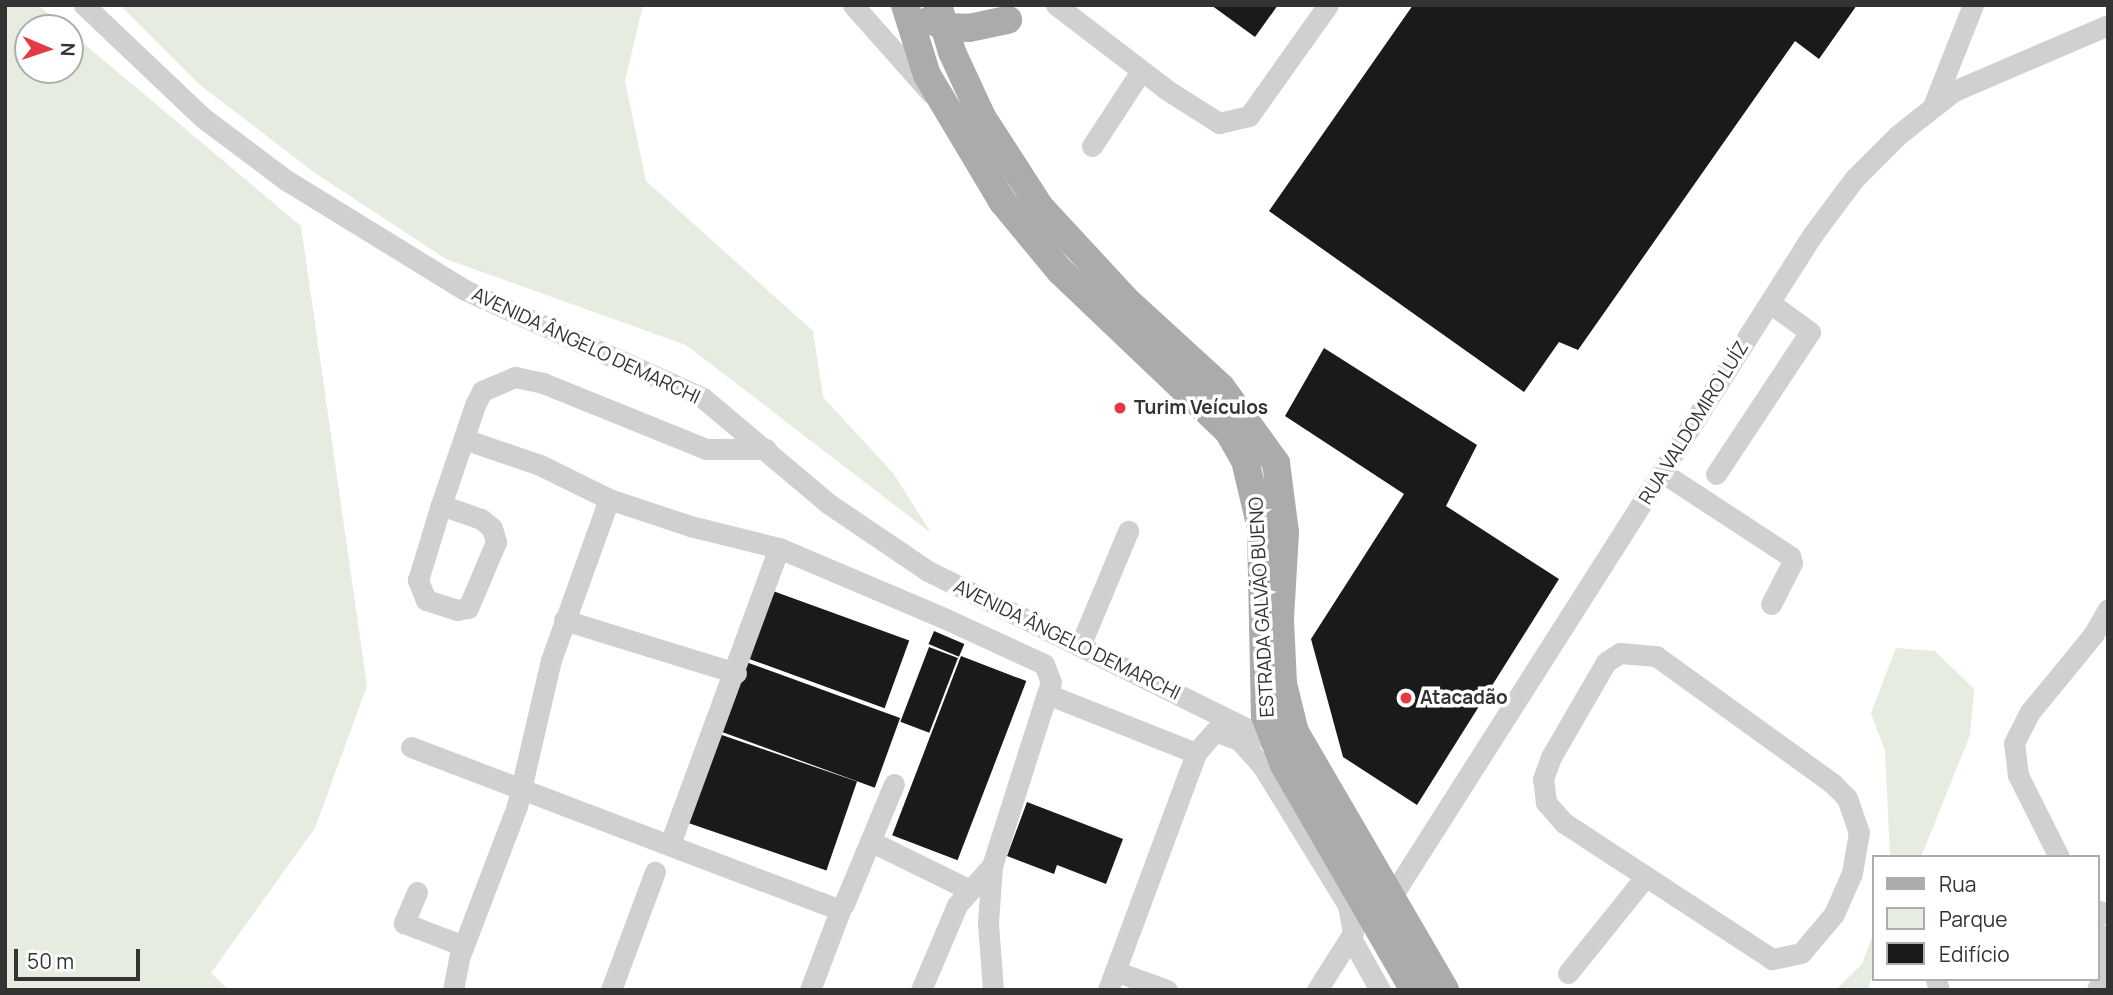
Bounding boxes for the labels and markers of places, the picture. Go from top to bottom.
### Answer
place label: Turim Veículos [1134,397,1268,419]
marker: Turim Veículos [1112,400,1128,416]
place label: Atacadão [1420,687,1508,709]
marker: Atacadão [1398,690,1414,706]

